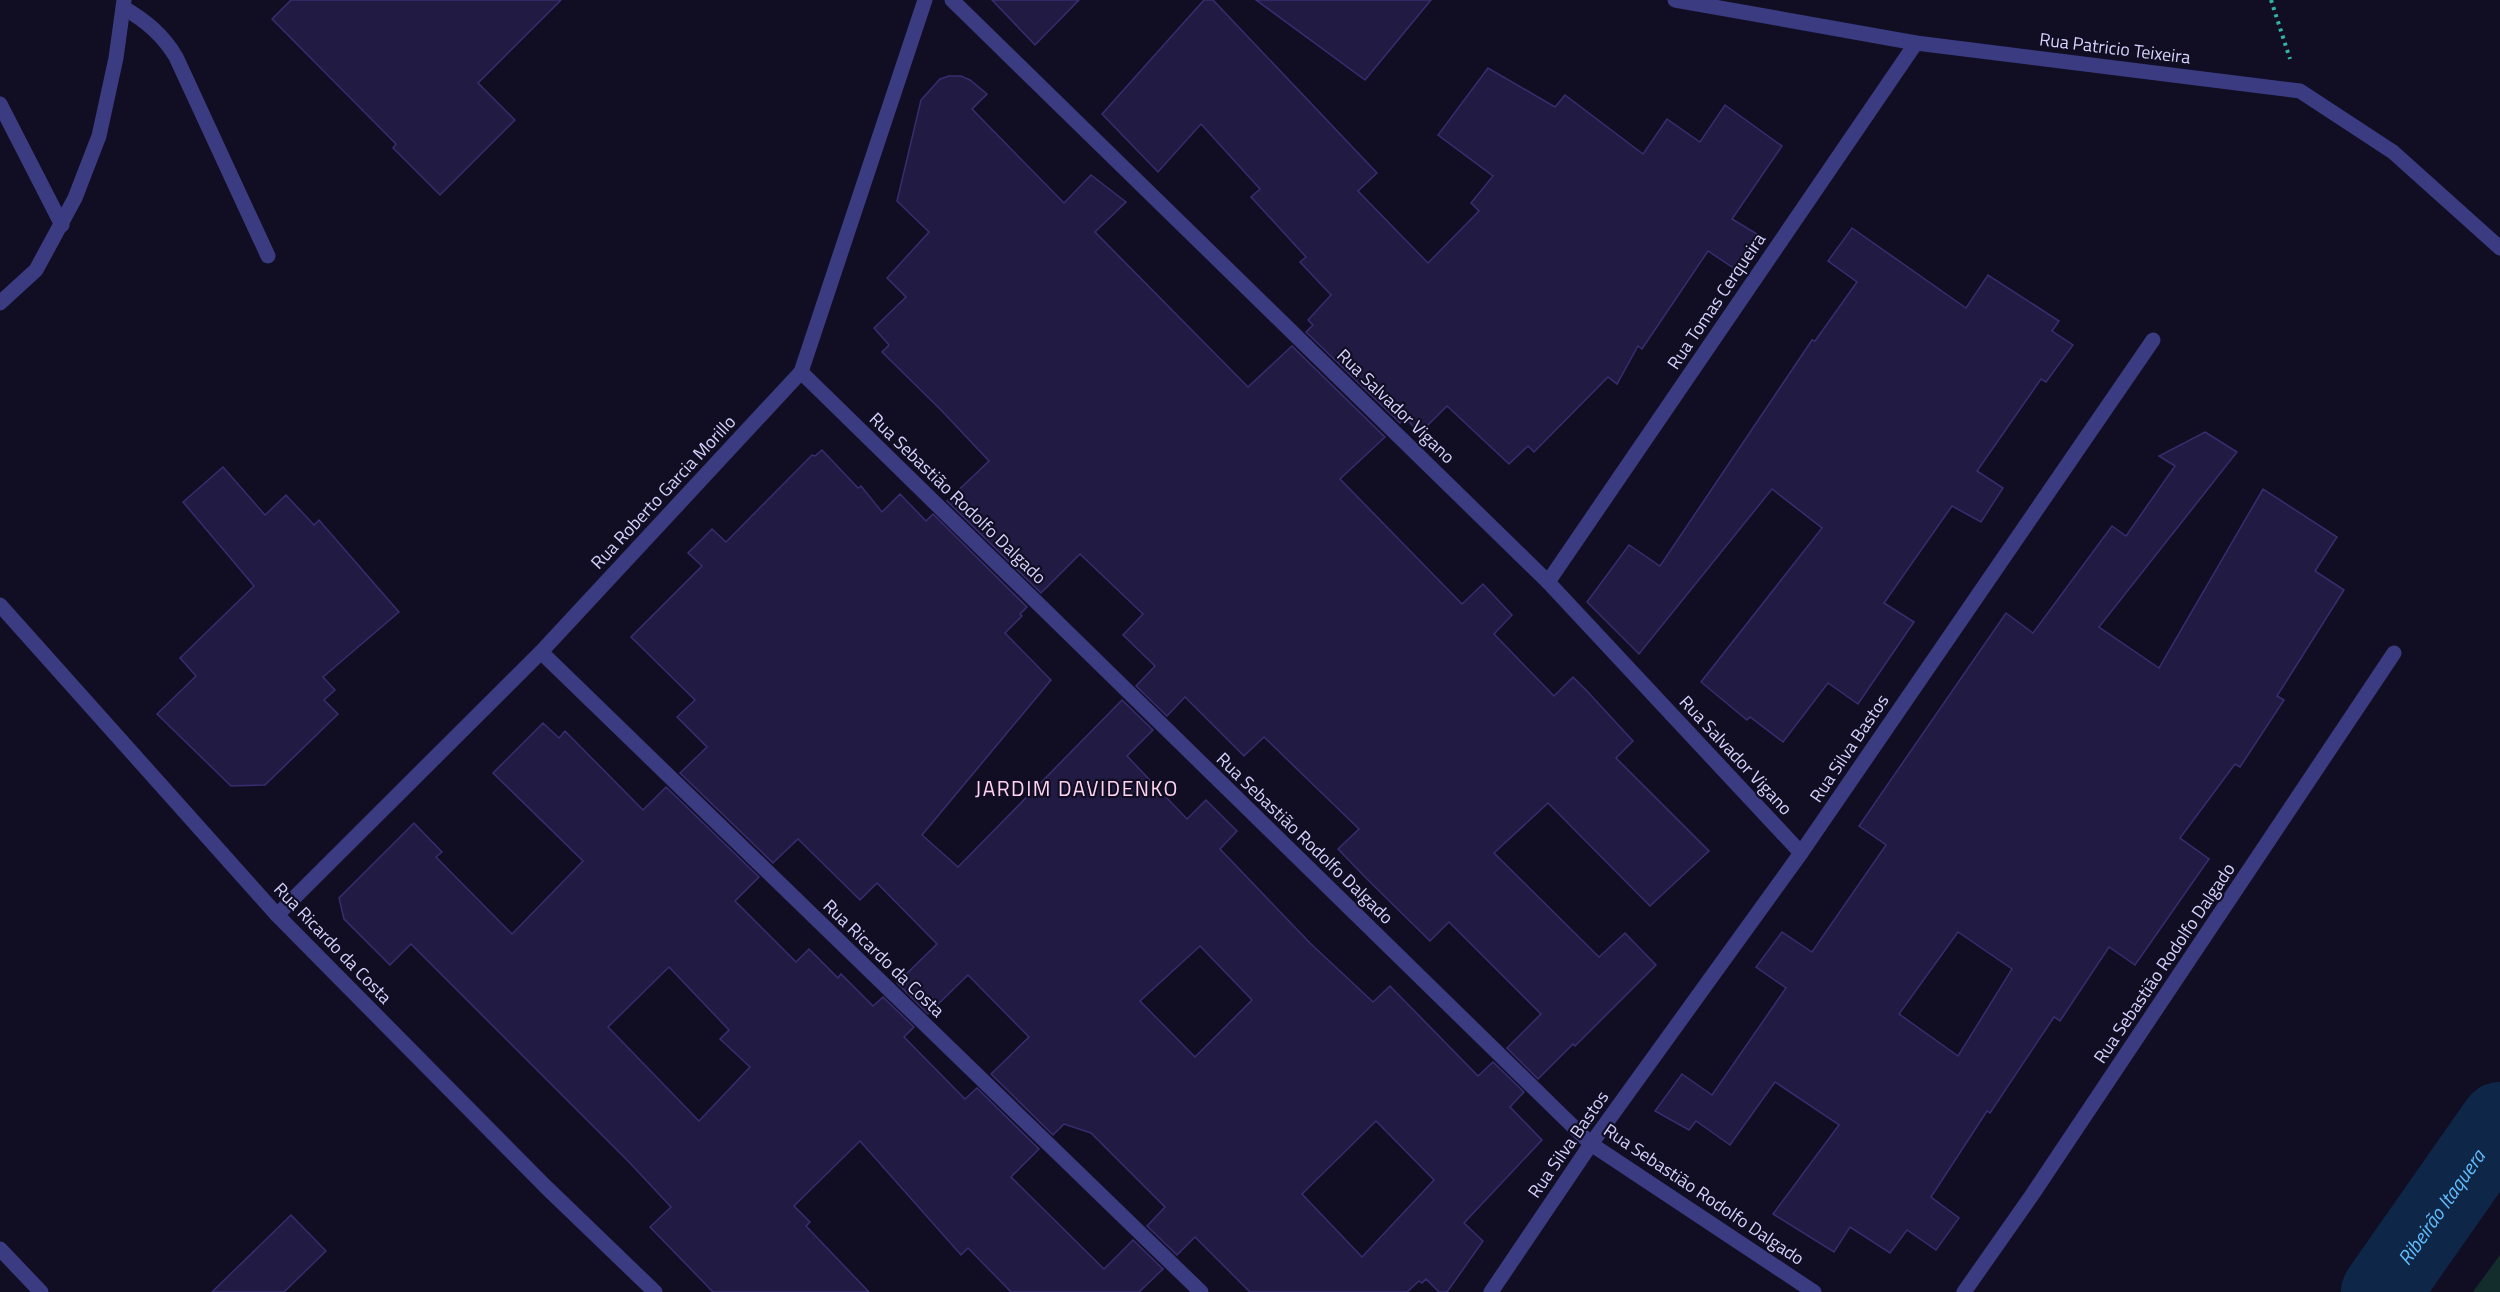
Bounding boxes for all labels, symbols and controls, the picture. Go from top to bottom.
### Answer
street label: Rua Patricio Teixeira [2038,25,2192,71]
street label: Rua Tomas Cerqueira [1660,227,1772,375]
street label: Rua Salvador Vigano [1331,342,1461,470]
street label: Rua Sebastião Rodolfo Dalgado [863,406,1053,590]
street label: Rua Roberto Garcia Morillo [584,409,742,575]
street label: Rua Silva Bastos [1803,688,1895,808]
street label: Rua Salvador Vigano [1673,689,1799,821]
street label: Rua Sebastião Rodolfo Dalgado [1210,746,1400,930]
district label: JARDIM DAVIDENKO [975,772,1179,804]
street label: Rua Sebastião Rodolfo Dalgado [2087,857,2241,1069]
street label: Rua Ricardo da Costa [268,876,398,1010]
street label: Rua Ricardo da Costa [817,893,951,1023]
street label: Rua Silva Bastos [1521,1085,1615,1203]
street label: Rua Sebastião Rodolfo Dalgado [1598,1117,1810,1271]
water label: Ribeirão Itaquera [2389,1142,2493,1271]

